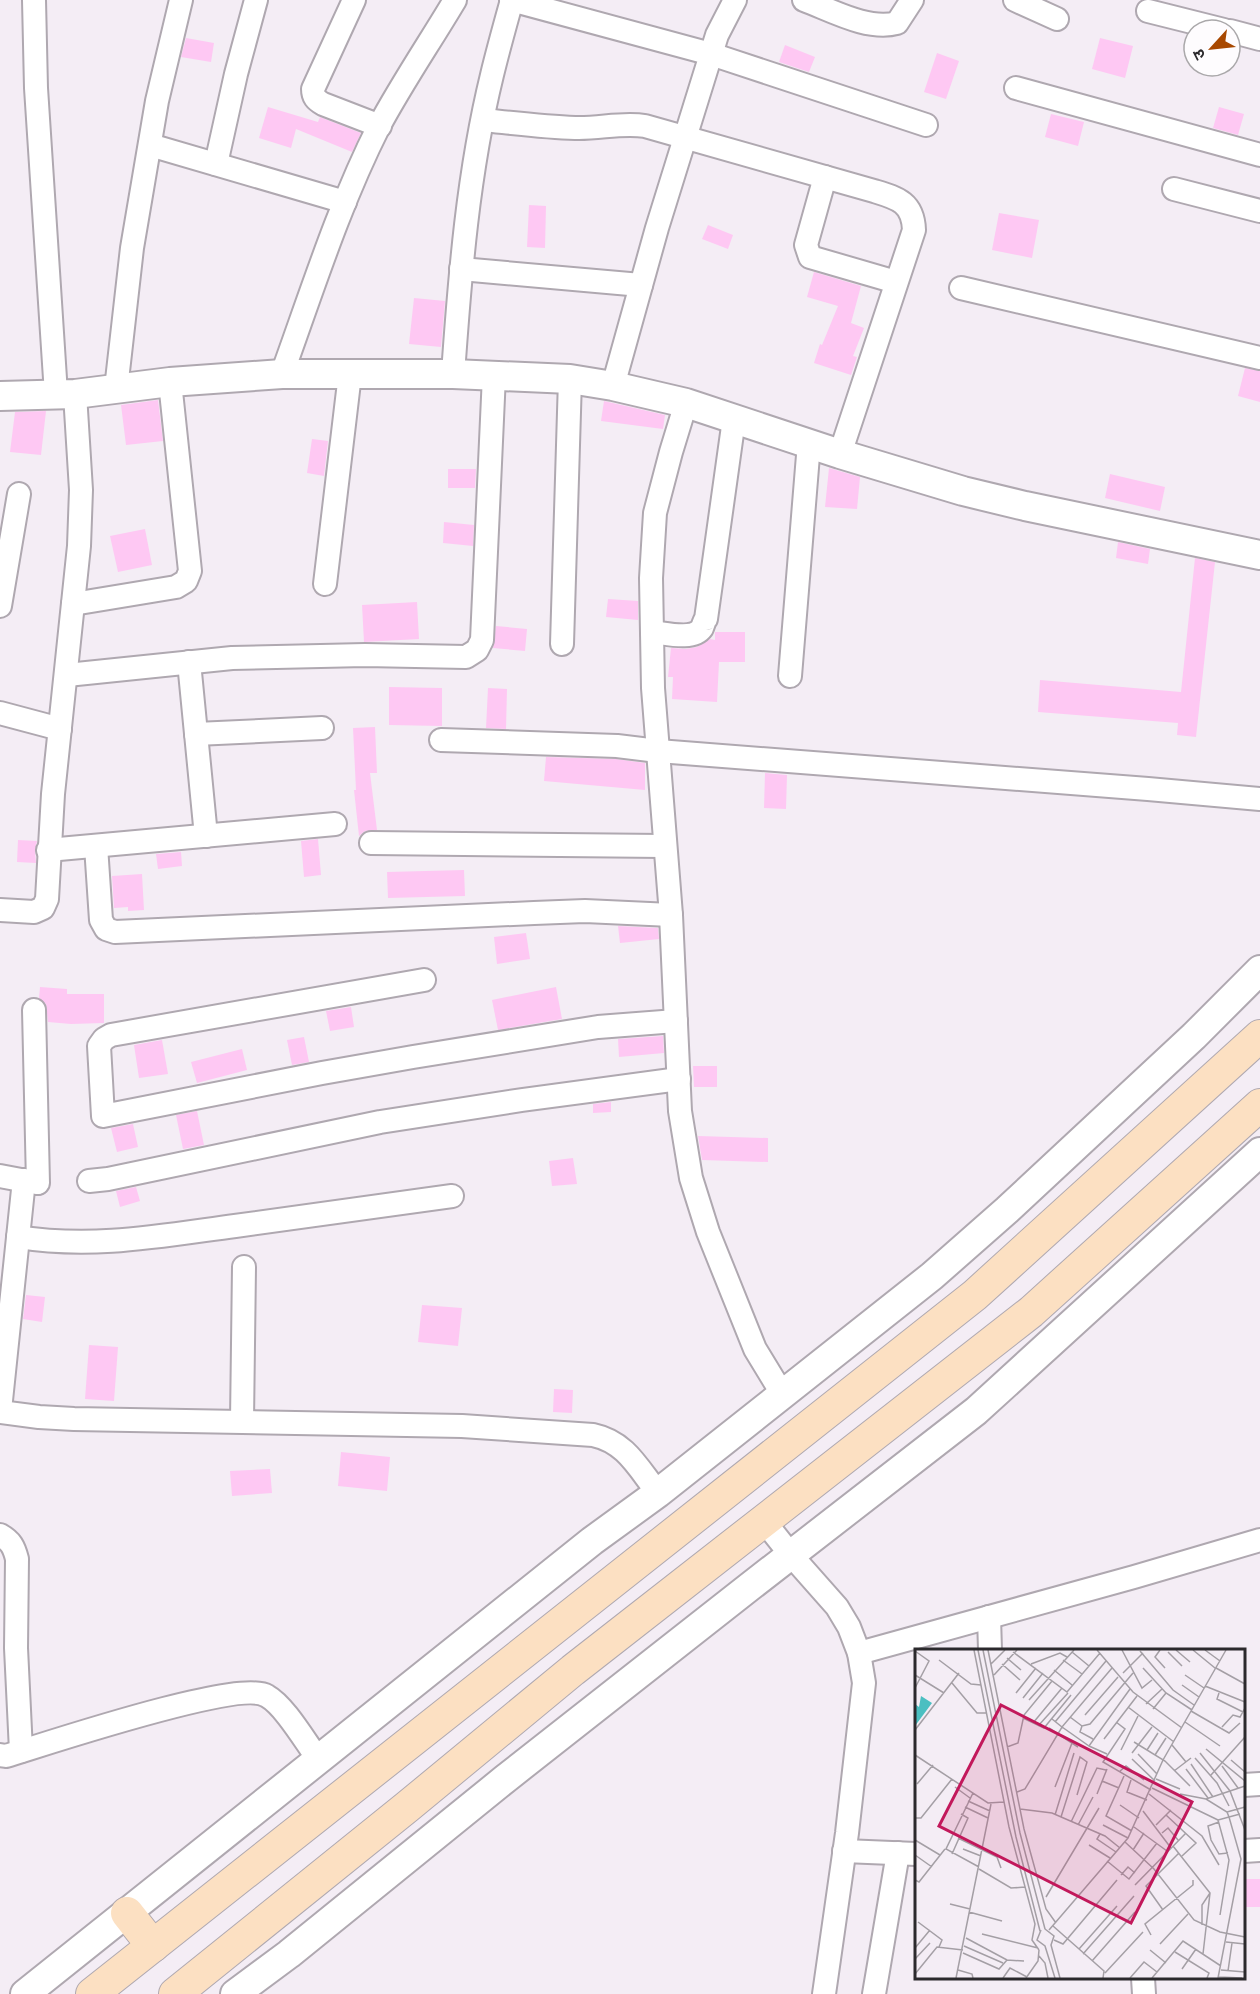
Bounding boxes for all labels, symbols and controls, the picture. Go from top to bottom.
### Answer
north arrow [1182,18,1242,78]
text: उ [1189,44,1212,63]
inset map [915,1649,1245,1979]

